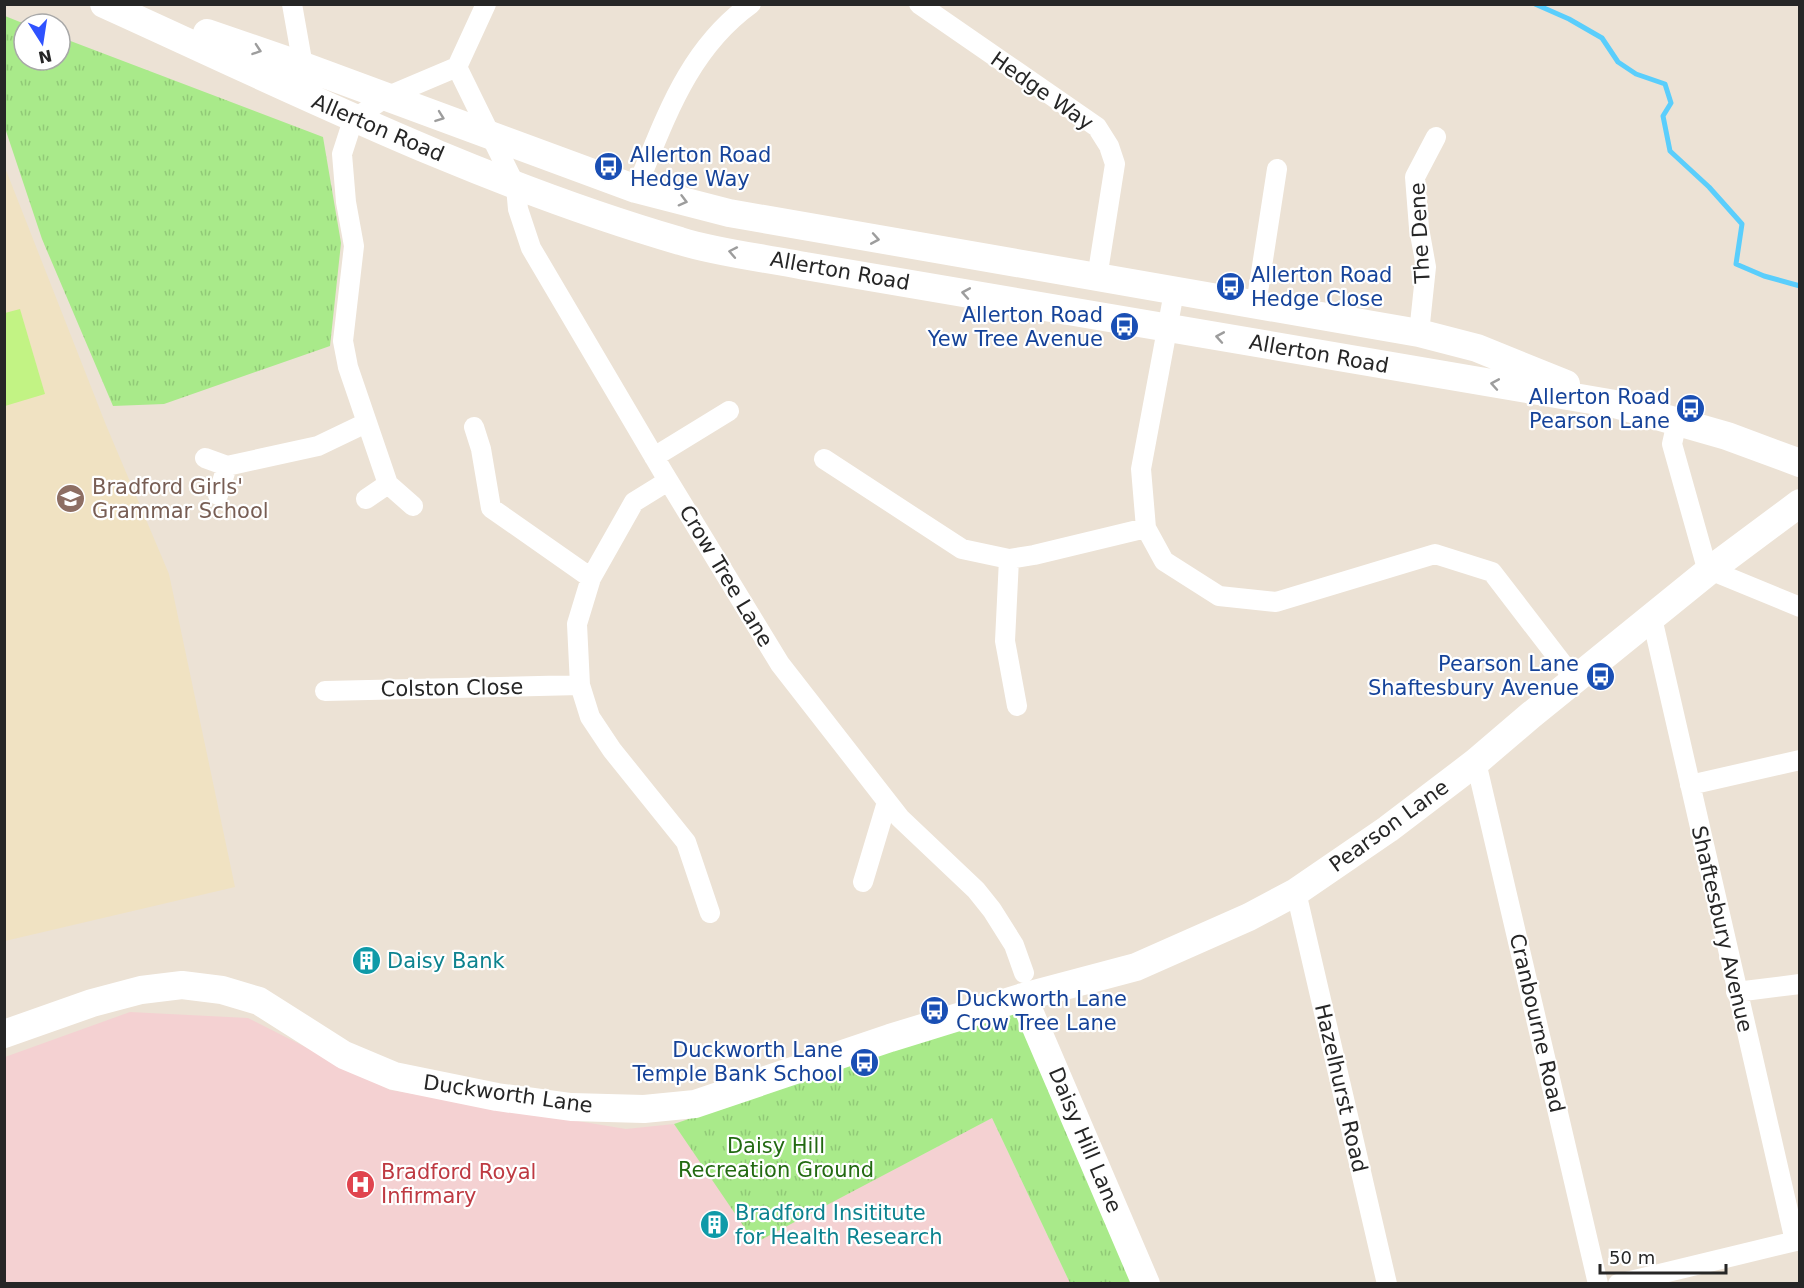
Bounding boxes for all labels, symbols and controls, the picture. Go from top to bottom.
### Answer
north arrow [12,12,72,72]
one-way arrow [251,43,262,55]
text: N [36,45,54,67]
street label: Hedge Way [986,47,1098,135]
street label: Allerton Road [308,89,448,167]
one-way arrow [434,110,445,123]
place label: Allerton Road Hedge Way [630,143,771,191]
bus stop icon: Allerton Road Hedge Way [593,151,625,183]
street label: The Dene [1405,182,1435,285]
one-way arrow [678,194,688,207]
one-way arrow [869,232,879,245]
one-way arrow [728,246,738,259]
street label: Allerton Road [768,247,912,295]
place label: Allerton Road Hedge Close [1251,263,1392,311]
bus stop icon: Allerton Road Hedge Close [1214,271,1246,303]
one-way arrow [961,288,971,300]
place label: Allerton Road Yew Tree Avenue [927,303,1103,351]
bus stop icon: Allerton Road Yew Tree Avenue [1108,311,1140,343]
street label: Allerton Road [1247,330,1391,378]
one-way arrow [1216,332,1225,344]
one-way arrow [1491,378,1501,391]
place label: Allerton Road Pearson Lane [1529,385,1670,433]
bus stop icon: Allerton Road Pearson Lane [1675,393,1707,425]
place label: Bradford Girls' Grammar School [92,475,269,523]
school or university icon: Bradford Girls' Grammar School [55,483,87,515]
street label: Crow Tree Lane [674,501,778,651]
place label: Pearson Lane Shaftesbury Avenue [1368,652,1579,700]
bus stop icon: Pearson Lane Shaftesbury Avenue [1584,660,1616,692]
street label: Colston Close [381,675,523,701]
street label: Pearson Lane [1325,775,1453,877]
street label: Shaftesbury Avenue [1687,823,1757,1035]
street label: Cranbourne Road [1505,931,1569,1115]
building icon: Daisy Bank [350,945,382,977]
place label: Daisy Bank [387,949,506,973]
place label: Duckworth Lane Crow Tree Lane [956,987,1127,1035]
bus stop icon: Duckworth Lane Crow Tree Lane [919,995,951,1027]
street label: Hazelhurst Road [1310,1001,1372,1175]
place label: Duckworth Lane Temple Bank School [631,1038,843,1086]
bus stop icon: Duckworth Lane Temple Bank School [848,1046,880,1078]
street label: Daisy Hill Lane [1044,1064,1126,1216]
street label: Duckworth Lane [422,1070,594,1118]
park label: Daisy Hill Recreation Ground [678,1134,874,1182]
place label: Bradford Royal Infirmary [381,1160,536,1208]
hospital icon: Bradford Royal Infirmary [344,1168,376,1200]
place label: Bradford Insititute for Health Research [735,1201,943,1249]
building icon: Bradford Insititute for Health Research [698,1209,730,1241]
scale bar [1600,1237,1726,1275]
text: 50 m [1609,1247,1655,1268]

